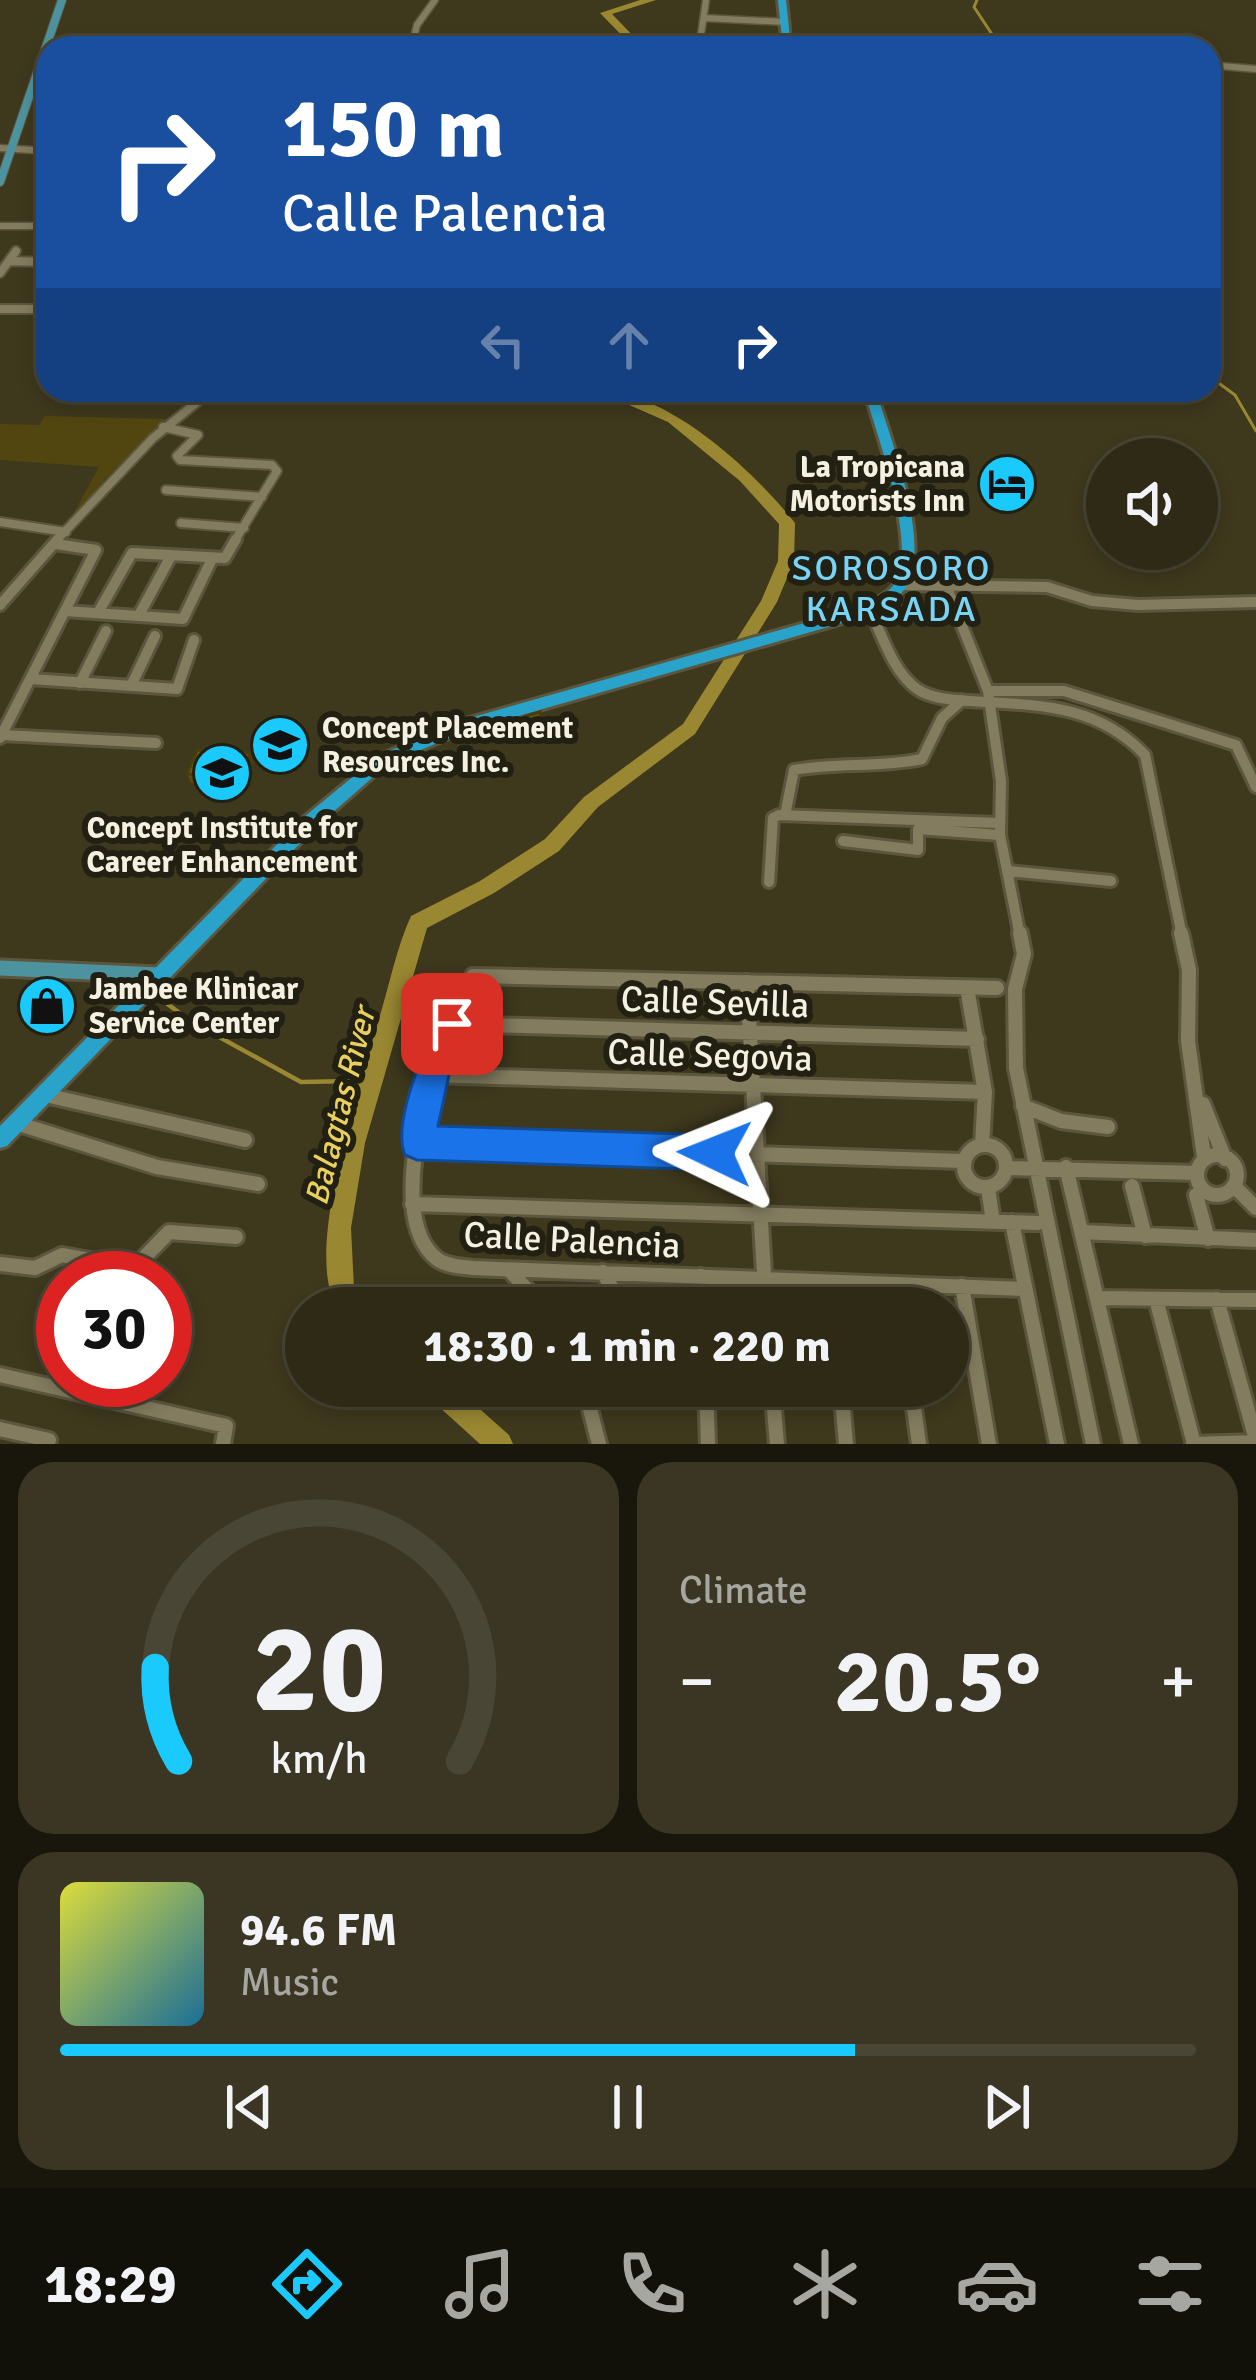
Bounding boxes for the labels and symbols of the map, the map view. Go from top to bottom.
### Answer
place label: La Tropicana Motorists Inn [790,449,965,520]
hotel icon: La Tropicana Motorists Inn [976,453,1038,515]
district label: SOROSORO KARSADA [792,546,992,632]
place label: Concept Placement Resources Inc. [322,710,573,781]
school or university icon: Concept Placement Resources Inc. [249,714,311,776]
school or university icon: Concept Institute for Career Enhancement [191,742,253,804]
place label: Concept Institute for Career Enhancement [87,810,357,881]
place label: Jambee Klinicar Service Center [89,971,298,1042]
pin [401,973,503,1075]
shop icon: Jambee Klinicar Service Center [16,975,78,1037]
street label: Calle Sevilla [620,977,810,1028]
water label: Balagtas River [296,999,386,1209]
street label: Calle Segovia [607,1029,813,1082]
position arrow [652,1090,778,1216]
street label: Calle Palencia [462,1212,682,1269]
speed limit sign: 30 [36,1251,192,1407]

